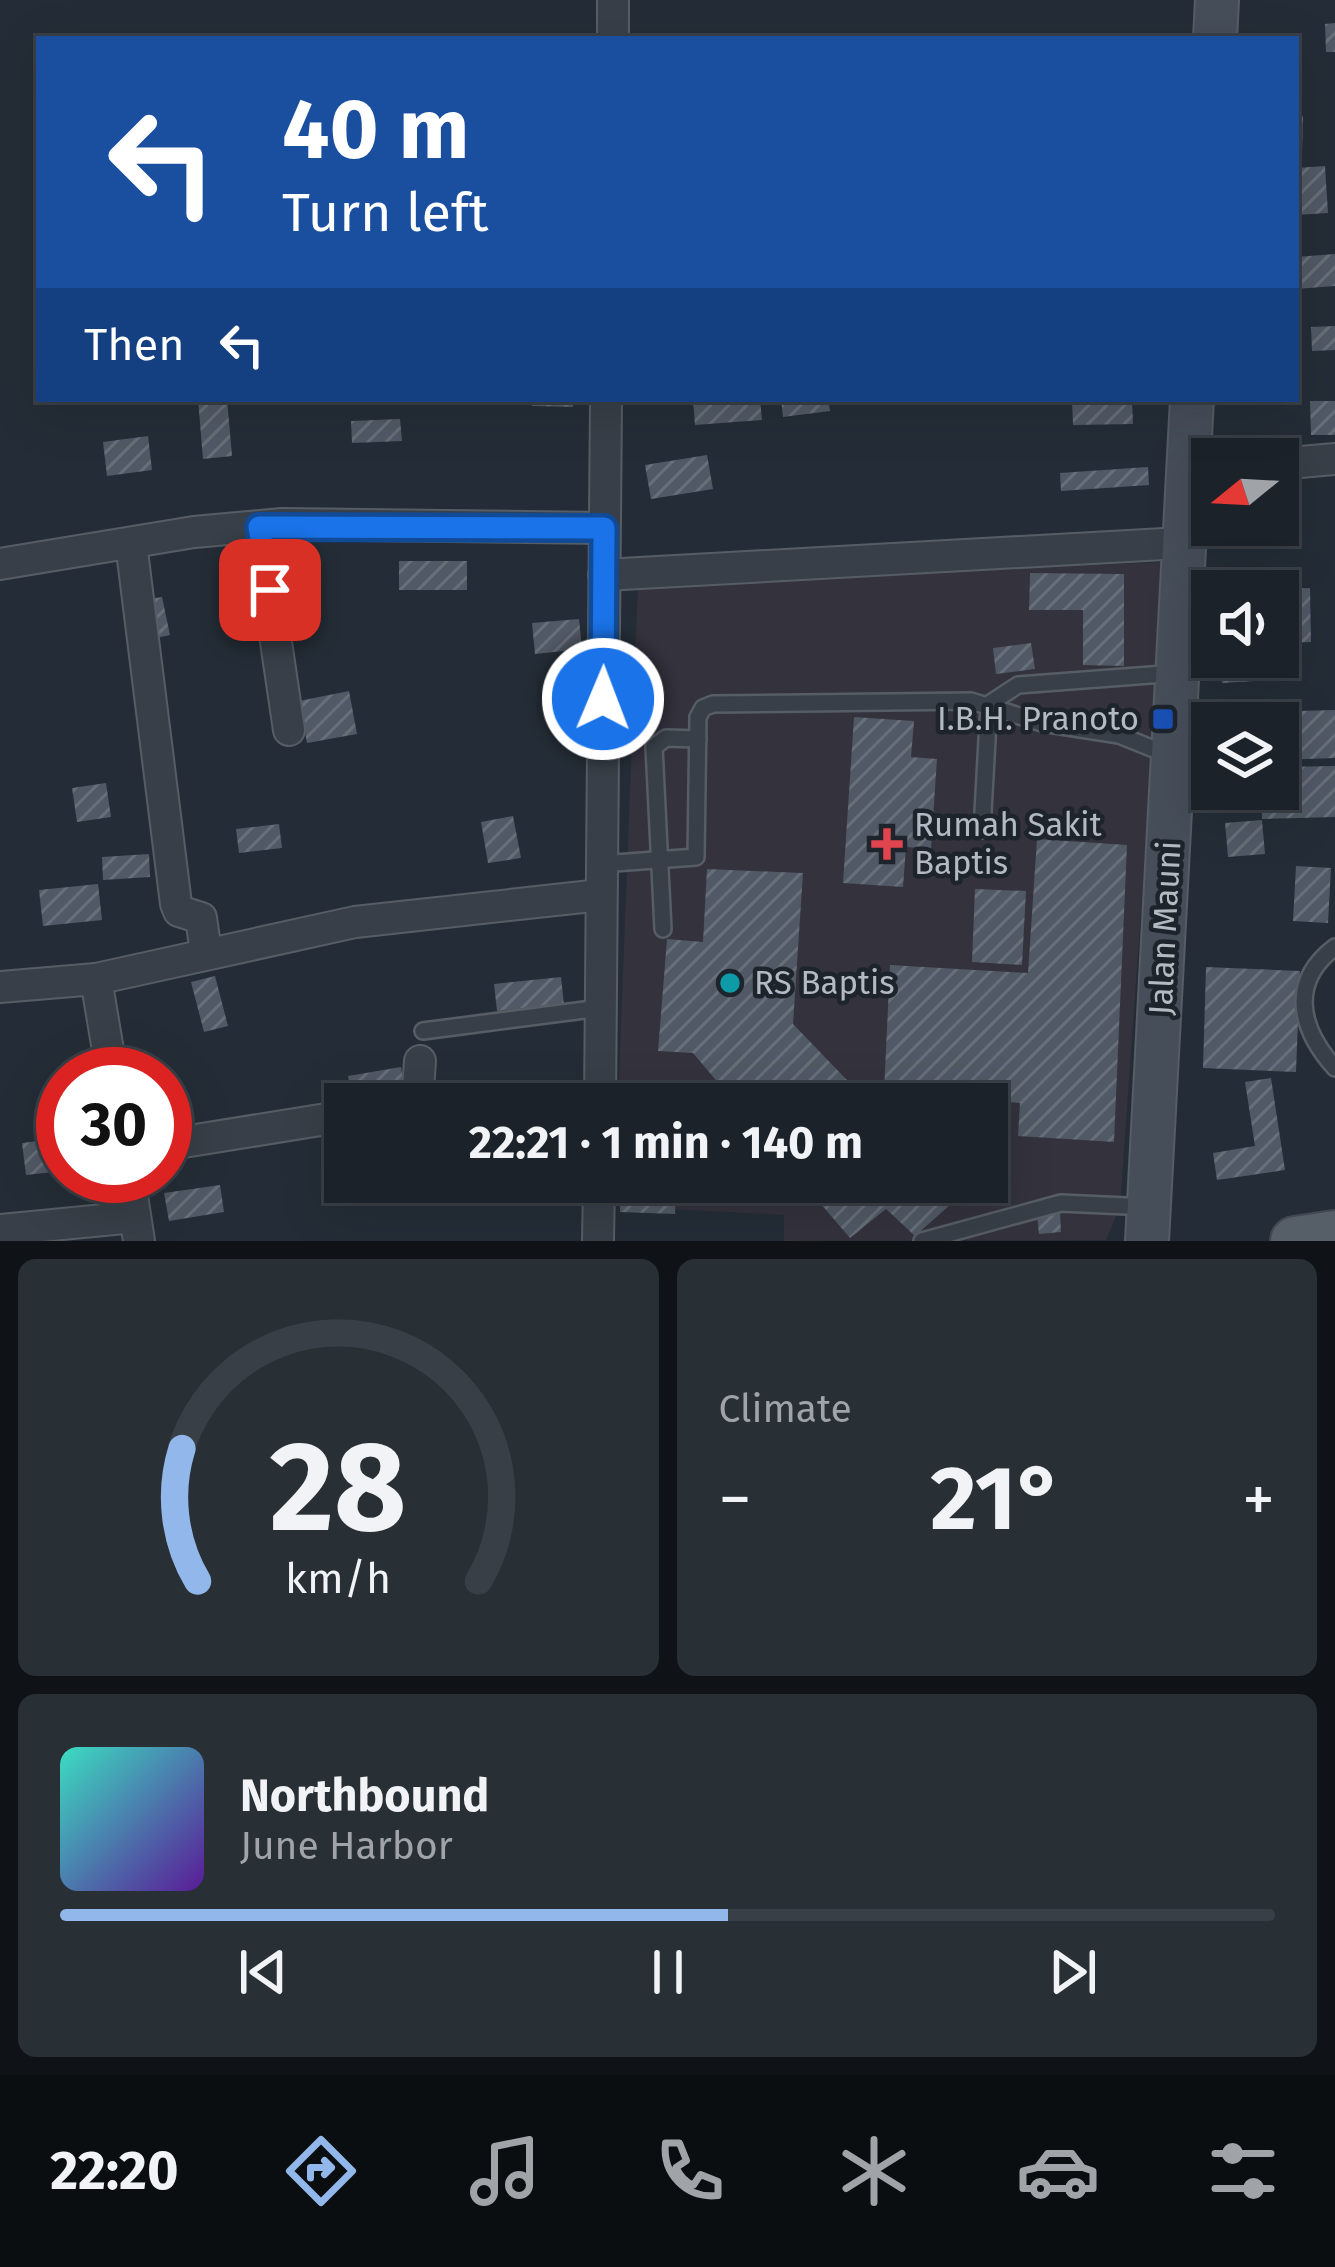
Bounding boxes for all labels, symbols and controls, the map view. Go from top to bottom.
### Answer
text: 40 m [282,79,470,180]
icon: left [84,84,240,240]
text: Turn left [282,181,489,245]
icon: left [209,312,275,378]
text: Then [84,318,185,372]
north arrow [1191,438,1299,546]
map controls [1191,438,1299,810]
pin [219,539,321,641]
icon: arrive [237,557,303,623]
button: sound [1191,570,1299,678]
position arrow [540,636,666,762]
place label: I.B.H. Pranoto [937,699,1139,739]
button: layers [1191,702,1299,810]
marker: I.B.H. Pranoto [1150,706,1176,732]
place label: Rumah Sakit Baptis [914,805,1102,883]
marker: Rumah Sakit Baptis [871,828,903,860]
street label: Jalan Mauni [1140,840,1190,1016]
place label: RS Baptis [754,963,895,1003]
marker: RS Baptis [717,970,743,996]
speed limit sign: 30 [36,1047,192,1203]
text: 22:21 · 1 min · 140 m [469,1116,863,1170]
text: Climate [719,1386,852,1432]
text: 28 [270,1413,407,1563]
text: 21° [930,1445,1063,1553]
text: − [719,1460,752,1539]
text: + [1242,1460,1275,1539]
text: km/h [285,1552,391,1603]
text: Northbound [240,1769,489,1823]
text: June Harbor [240,1823,453,1869]
icon: previous [230,1939,296,2005]
icon: pause [635,1939,701,2005]
icon: next [1040,1939,1106,2005]
icon: directions [279,2129,363,2213]
icon: music [463,2129,547,2213]
icon: phone [648,2129,732,2213]
icon: climate [832,2129,916,2213]
icon: car [1016,2129,1100,2213]
icon: filters [1201,2129,1285,2213]
text: 22:20 [50,2139,179,2203]

